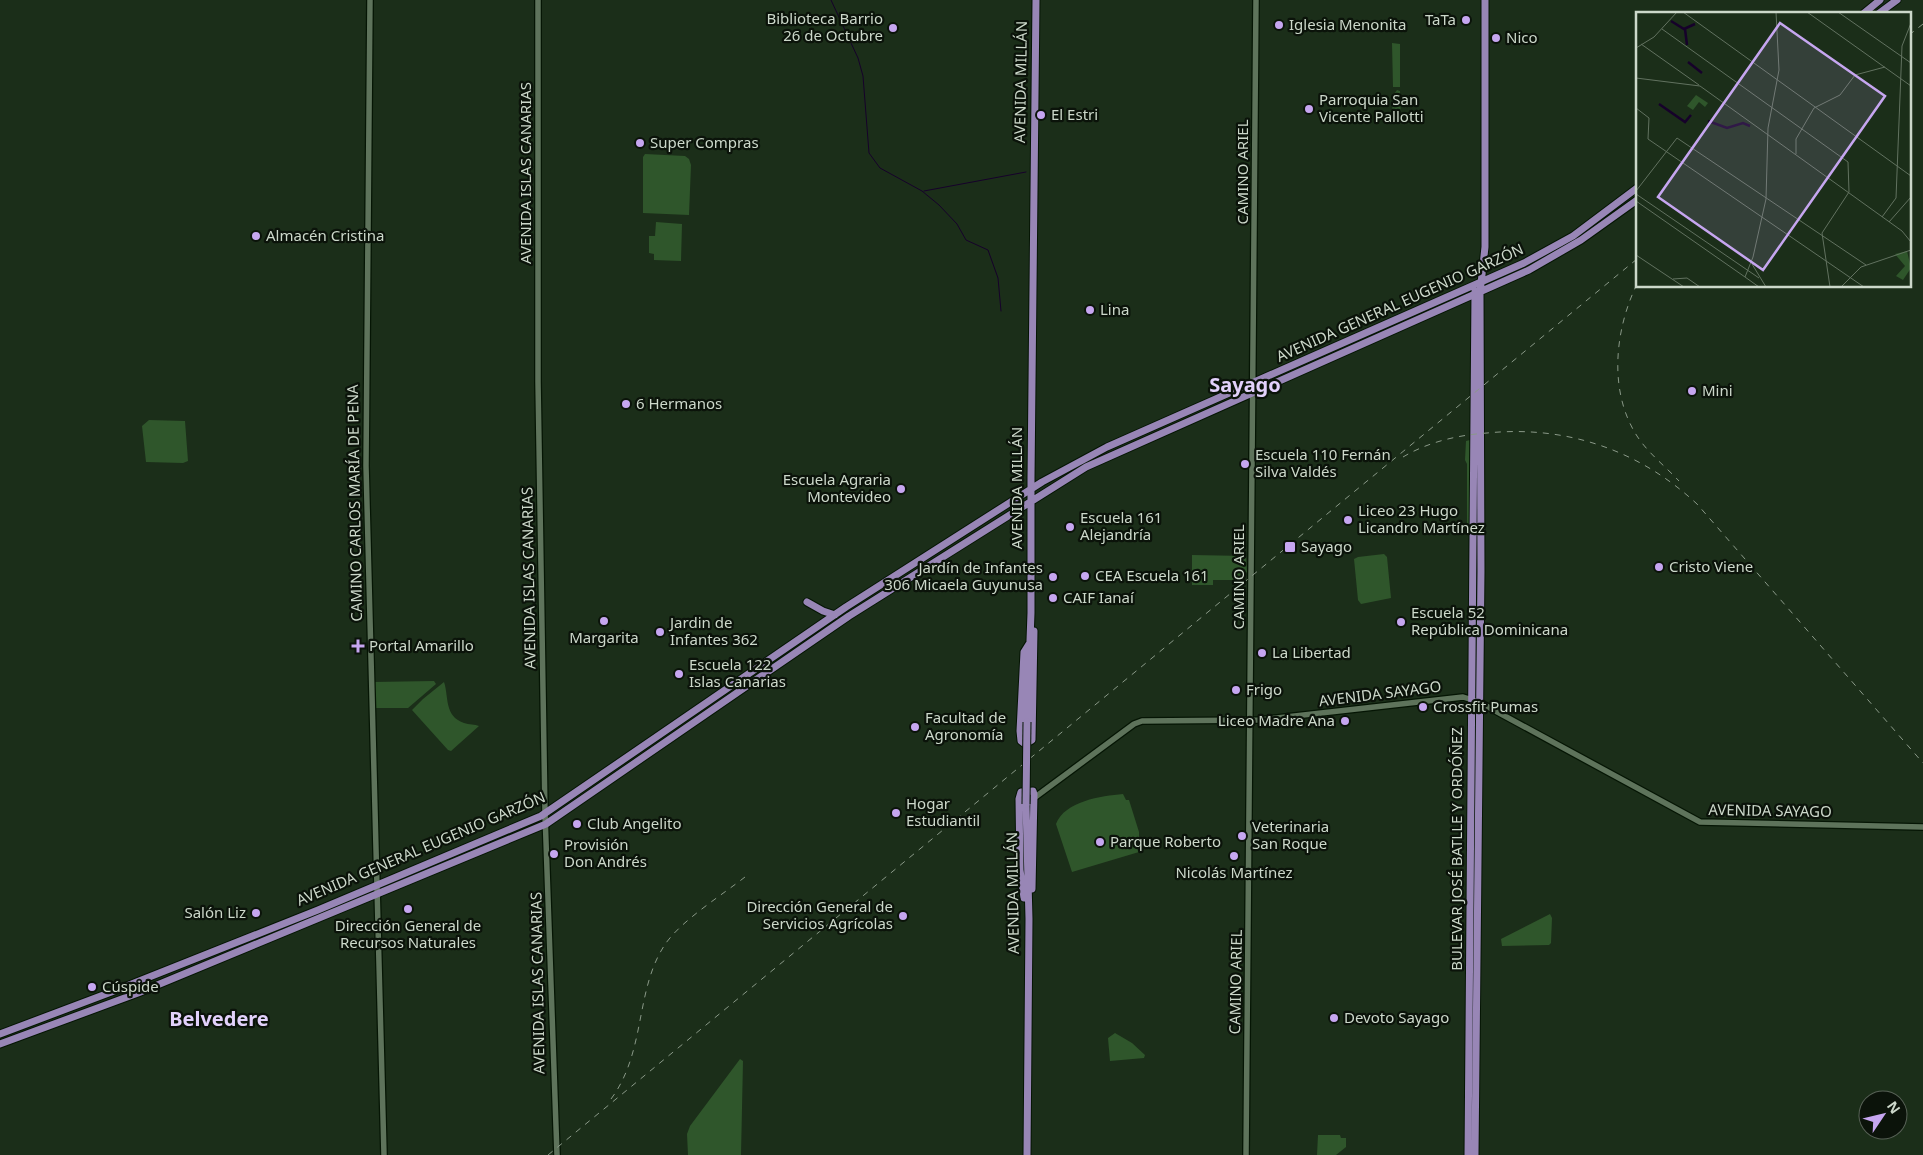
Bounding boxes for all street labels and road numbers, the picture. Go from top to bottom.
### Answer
street label: AVENIDA MILLÁN [1009,21,1031,143]
street label: AVENIDA ISLAS CANARIAS [515,82,535,264]
street label: CAMINO ARIEL [1232,119,1252,224]
street label: AVENIDA GENERAL EUGENIO GARZÓN [1273,238,1526,366]
street label: CAMINO CARLOS MARÍA DE PENA [342,384,366,622]
street label: AVENIDA MILLÁN [1006,427,1026,549]
street label: AVENIDA ISLAS CANARIAS [516,487,540,669]
street label: CAMINO ARIEL [1228,524,1248,629]
street label: AVENIDA SAYAGO [1317,676,1442,710]
street label: BULEVAR JOSÉ BATLLE Y ORDÓÑEZ [1446,727,1466,971]
street label: AVENIDA GENERAL EUGENIO GARZÓN [293,786,548,910]
street label: AVENIDA SAYAGO [1708,799,1832,821]
street label: AVENIDA MILLÁN [1001,832,1023,954]
street label: AVENIDA ISLAS CANARIAS [525,892,549,1074]
street label: CAMINO ARIEL [1224,929,1246,1035]

